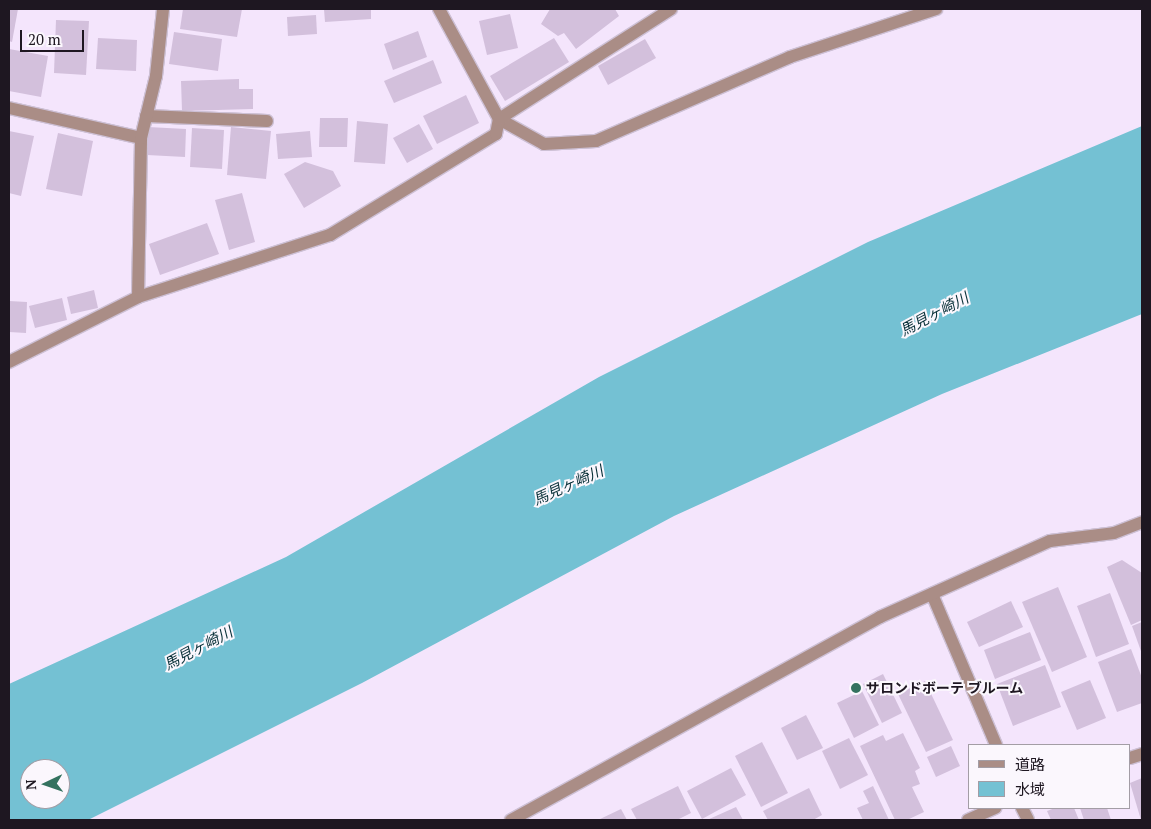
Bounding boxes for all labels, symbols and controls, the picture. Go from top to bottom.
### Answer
scale bar [22,20,86,52]
text: 20 m [28,29,61,49]
water label: 馬見ヶ崎川 [897,288,971,340]
water label: 馬見ヶ崎川 [530,462,606,508]
water label: 馬見ヶ崎川 [161,622,235,674]
place label: サロンドボーテ ブルーム [866,680,1024,696]
marker: サロンドボーテ ブルーム [850,682,862,694]
legend [968,744,1131,809]
text: 道路 [1015,754,1045,774]
north arrow [20,759,70,809]
text: N [21,779,40,791]
text: 水域 [1015,779,1045,799]

